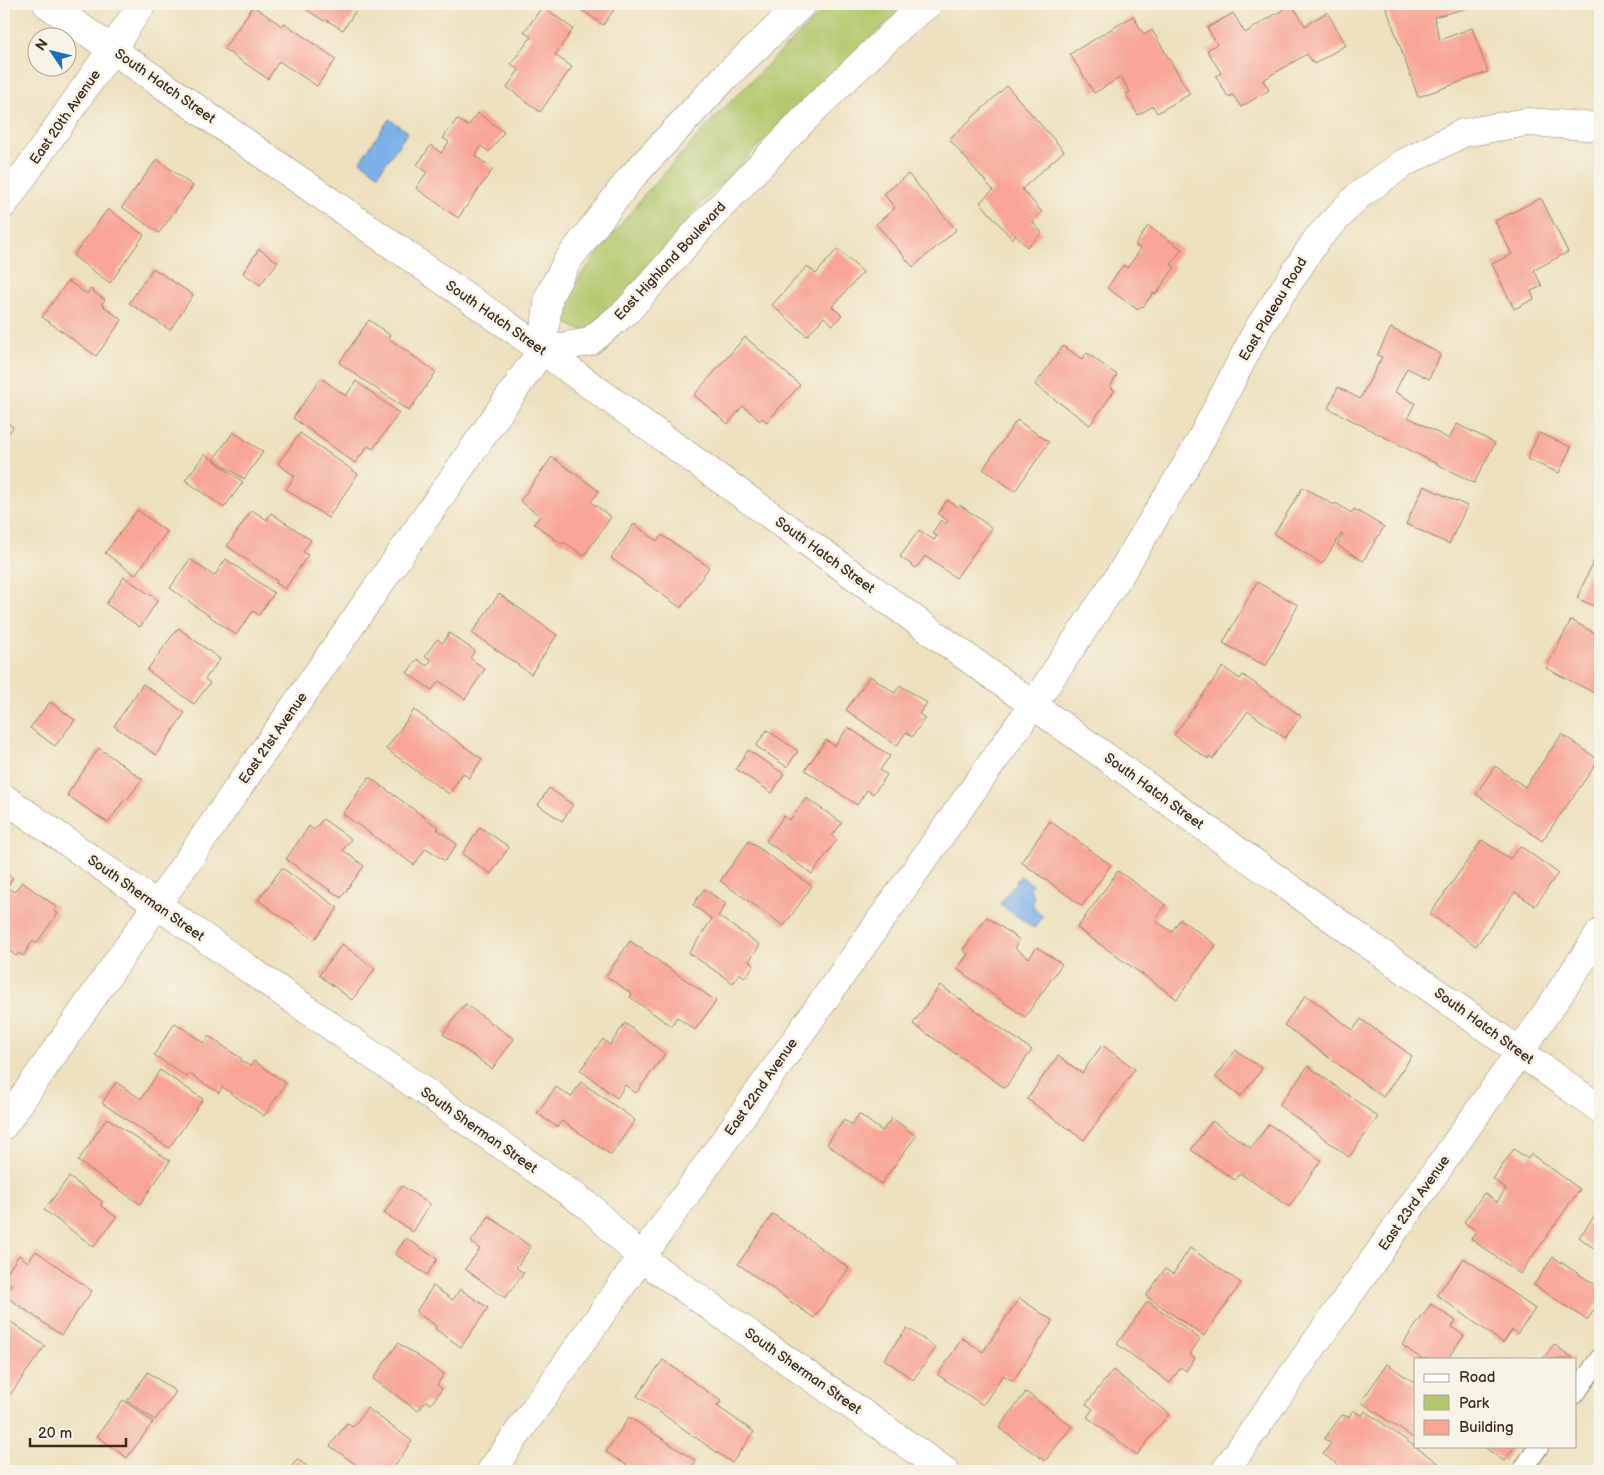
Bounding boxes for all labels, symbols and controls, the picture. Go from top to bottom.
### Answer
north arrow [28,28,78,78]
text: N [32,36,52,54]
street label: South Hatch Street [111,45,219,128]
street label: East 20th Avenue [26,66,104,168]
street label: East Highland Boulevard [611,198,729,324]
street label: East Plateau Road [1235,254,1311,364]
street label: South Hatch Street [442,277,550,360]
street label: South Hatch Street [772,513,879,597]
street label: East 21st Avenue [235,689,311,787]
street label: South Hatch Street [1101,749,1208,833]
street label: South Sherman Street [84,851,208,945]
street label: South Hatch Street [1431,984,1538,1068]
street label: East 22nd Avenue [721,1035,801,1139]
street label: South Sherman Street [417,1083,541,1177]
street label: East 23rd Avenue [1375,1152,1453,1254]
street label: South Sherman Street [741,1324,865,1418]
legend [1414,1358,1576,1448]
text: Road [1459,1368,1495,1387]
text: Park [1459,1394,1490,1413]
scale bar [30,1415,126,1447]
text: Building [1459,1418,1514,1437]
text: 20 m [38,1424,72,1443]

